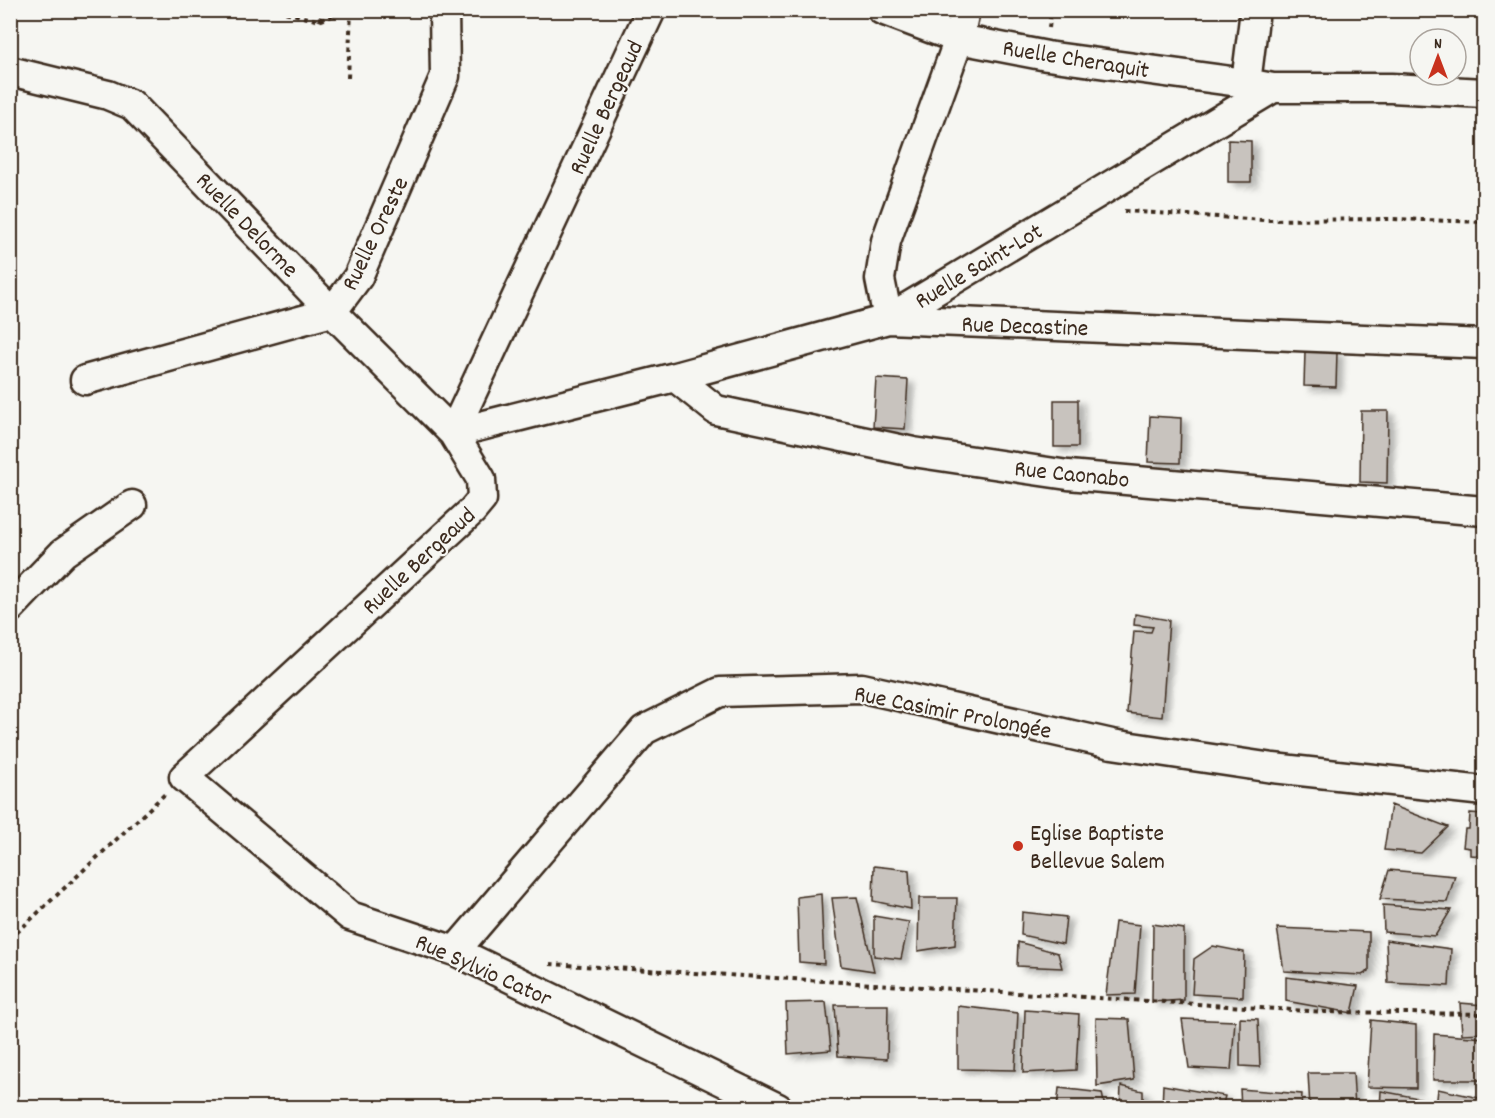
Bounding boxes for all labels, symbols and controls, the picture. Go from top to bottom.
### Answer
north arrow [1408,27,1468,87]
street label: Ruelle Cheraquit [1000,33,1151,89]
text: N [1434,33,1442,56]
street label: Ruelle Bergeaud [562,35,654,181]
street label: Ruelle Delorme [187,166,305,287]
street label: Ruelle Oreste [334,172,419,297]
street label: Ruelle Saint-Lot [909,216,1050,319]
street label: Rue Decastine [961,309,1089,347]
street label: Rue Caonabo [1013,453,1131,499]
street label: Ruelle Bergeaud [355,500,485,624]
street label: Rue Casimir Prolongée [851,678,1054,750]
place label: Eglise Baptiste Bellevue Salem [1030,818,1165,880]
marker: Eglise Baptiste Bellevue Salem [1011,839,1025,853]
street label: Rue Sylvio Cator [409,926,557,1017]

